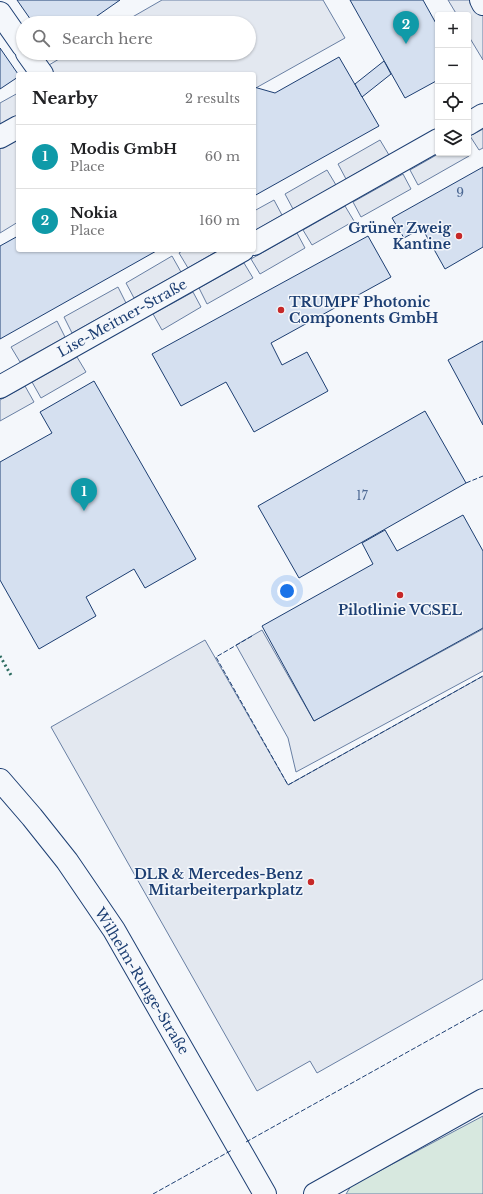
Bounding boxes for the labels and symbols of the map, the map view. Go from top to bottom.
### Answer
pin: 2 [393,11,419,44]
house number: 9 [456,185,464,200]
place label: Grüner Zweig Kantine [348,219,451,253]
marker: Grüner Zweig Kantine [454,231,464,241]
street label: Lise-Meitner-Straße [54,275,190,361]
place label: TRUMPF Photonic Components GmbH [289,293,439,327]
marker: TRUMPF Photonic Components GmbH [276,305,286,315]
pin: 1 [71,478,97,511]
house number: 17 [356,488,369,503]
your location [277,581,297,601]
marker: Pilotlinie VCSEL [395,590,405,600]
place label: Pilotlinie VCSEL [338,601,462,619]
place label: DLR & Mercedes-Benz Mitarbeiterparkplatz [134,865,303,899]
marker: DLR & Mercedes-Benz Mitarbeiterparkplatz [306,877,316,887]
street label: Wilhelm-Runge-Straße [90,903,193,1058]

